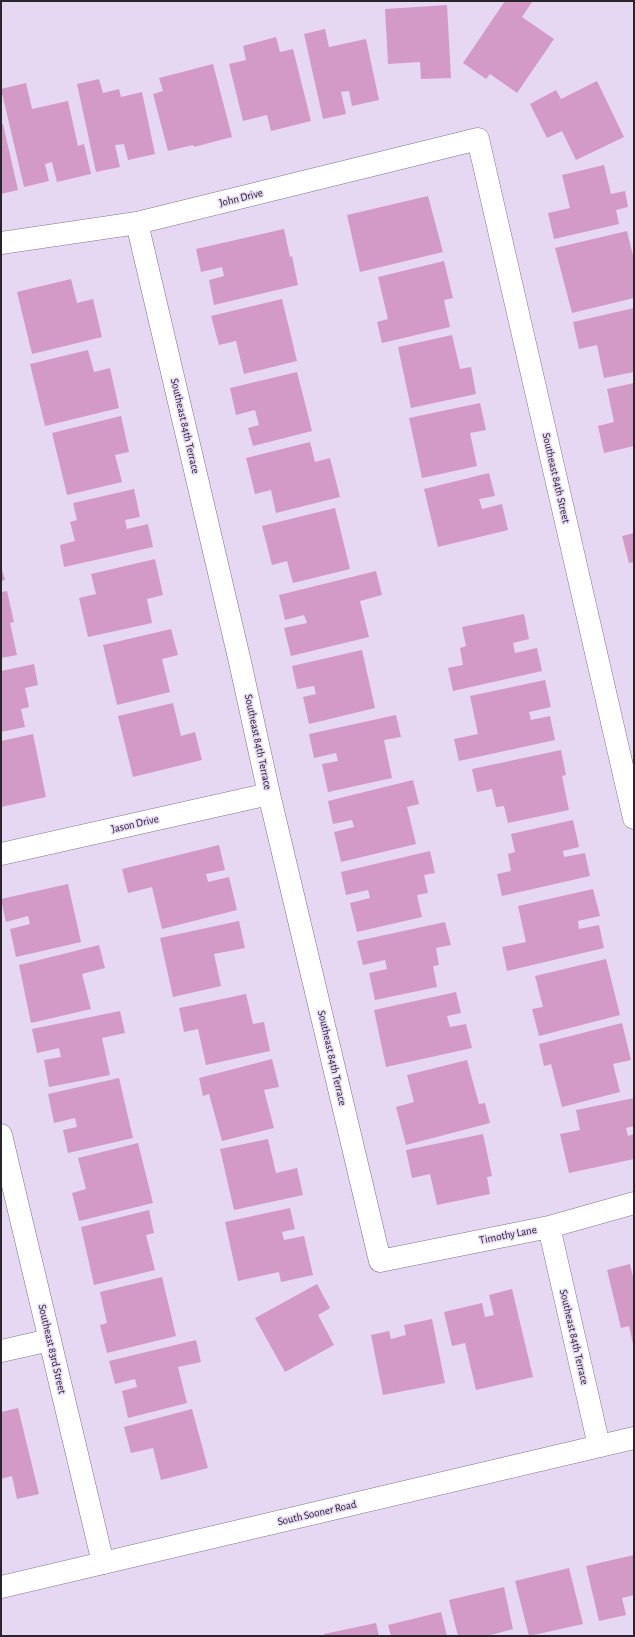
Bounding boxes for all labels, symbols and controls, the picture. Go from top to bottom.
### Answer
street label: John Drive [218,186,264,210]
street label: Southeast 84th Terrace [168,377,202,475]
street label: Southeast 84th Street [539,432,573,524]
street label: Southeast 84th Terrace [241,693,275,791]
street label: Jason Drive [110,812,160,836]
street label: Southeast 84th Terrace [315,1009,349,1107]
street label: Timothy Lane [478,1223,538,1247]
street label: Southeast 84th Terrace [557,1288,591,1386]
street label: Southeast 83rd Street [35,1303,69,1395]
street label: South Sooner Road [276,1497,358,1529]

